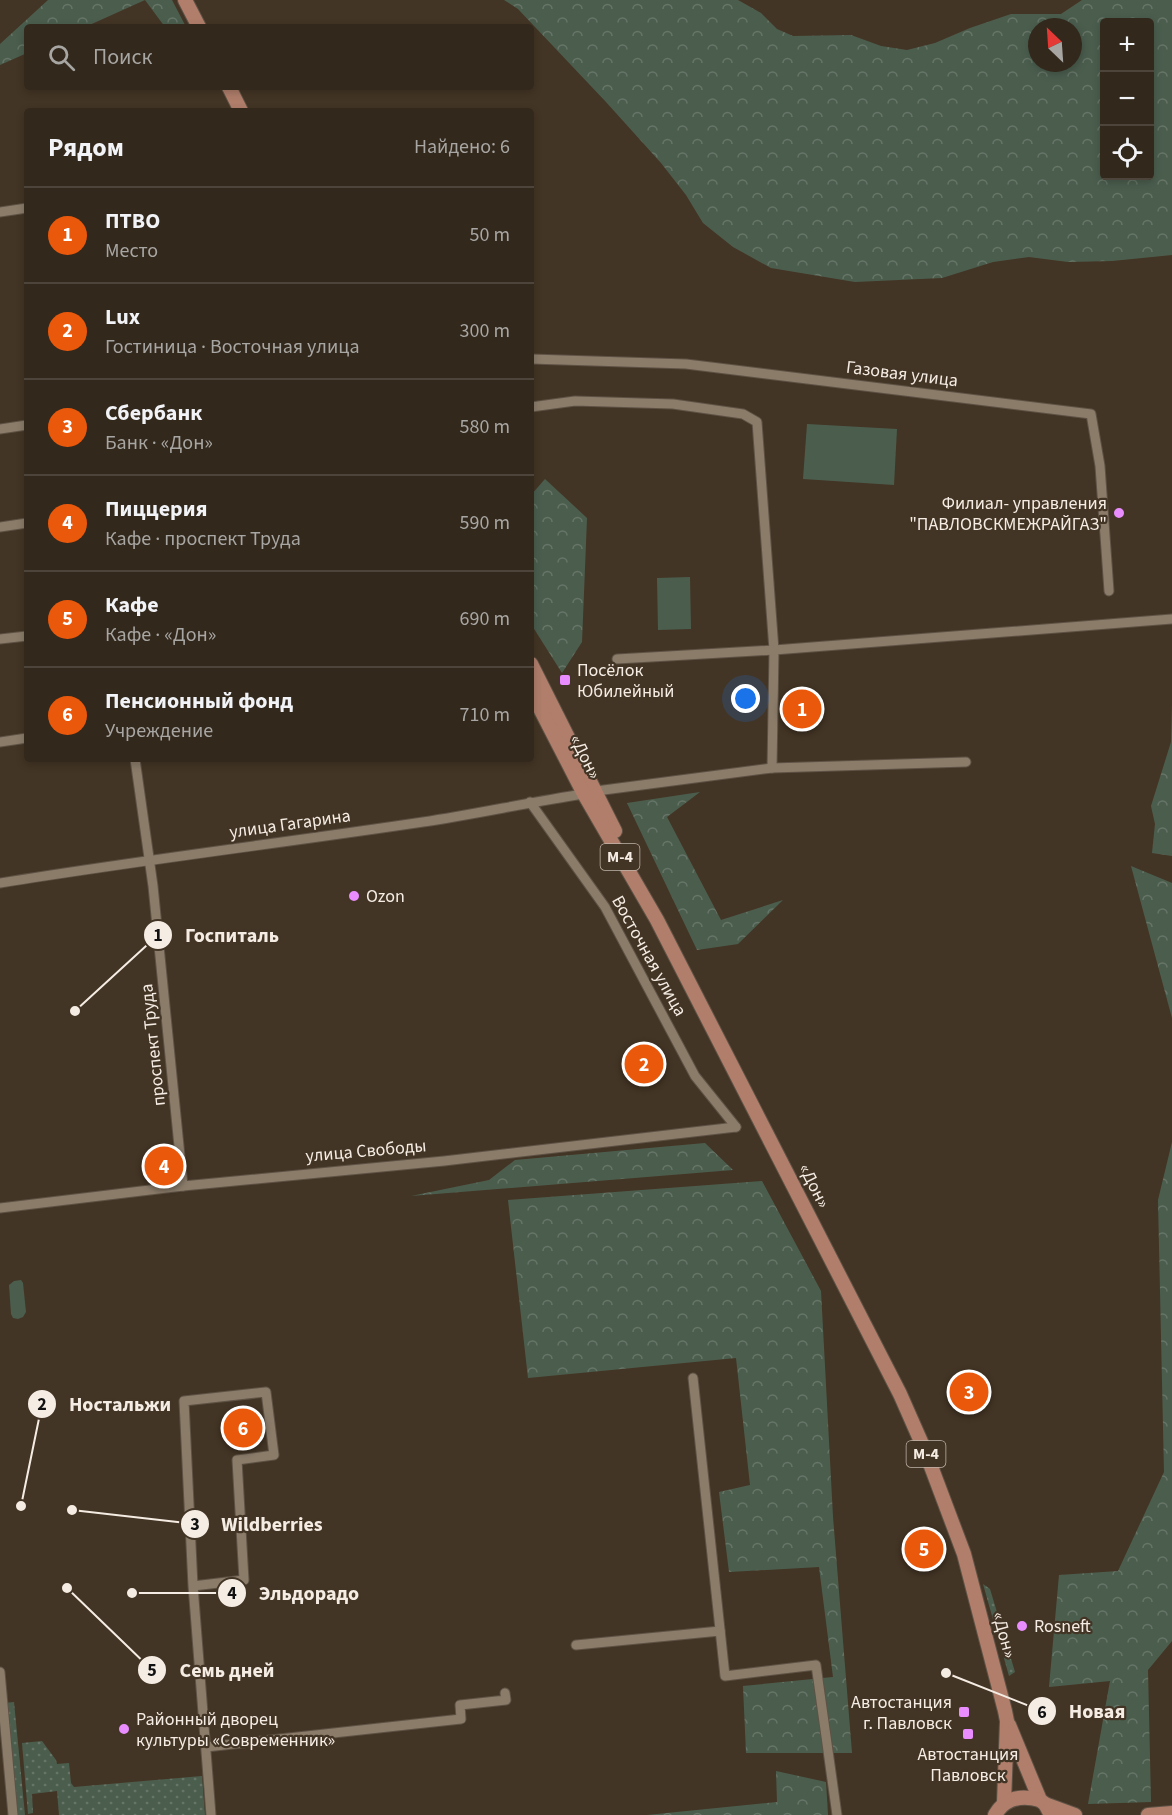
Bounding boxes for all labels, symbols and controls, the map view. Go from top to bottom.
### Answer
north arrow [1028,18,1082,72]
map controls [1100,18,1154,180]
button: + [1100,18,1154,72]
search box [24,24,534,90]
icon: search [45,41,78,74]
text: Поиск [93,41,152,73]
button: − [1100,72,1154,126]
button: locate [1100,126,1154,180]
text: Рядом [48,129,124,166]
text: Найдено: 6 [414,133,510,161]
text: ПТВО [105,205,160,237]
text: 1 [62,221,73,249]
text: 50 m [470,221,510,249]
text: Место [105,237,158,265]
text: Lux [105,301,140,333]
text: 2 [62,317,73,345]
text: 300 m [460,317,510,345]
text: Гостиница · Восточная улица [105,333,360,361]
street label: Газовая улица [845,355,959,393]
text: Сбербанк [105,397,202,429]
text: 3 [62,413,73,441]
text: 580 m [460,413,510,441]
text: Банк · «Дон» [105,429,213,457]
place label: Филиал- управления "ПАВЛОВСКМЕЖРАЙГАЗ" [909,491,1107,537]
text: Пиццерия [105,493,207,525]
marker: Филиал- управления "ПАВЛОВСКМЕЖРАЙГАЗ" [1112,506,1126,520]
text: 4 [62,509,73,537]
text: 590 m [460,509,510,537]
text: Кафе · проспект Труда [105,525,301,553]
text: Кафе [105,589,159,621]
text: 5 [62,605,73,633]
text: 690 m [460,605,510,633]
text: Кафе · «Дон» [105,621,216,649]
place label: Посёлок Юбилейный [577,658,674,704]
marker: Посёлок Юбилейный [558,673,572,687]
your location [731,684,760,713]
text: Пенсионный фонд [105,685,293,717]
pin: 1 [782,686,822,732]
text: 6 [62,701,73,729]
text: 710 m [460,701,510,729]
text: Учреждение [105,717,213,745]
street label: «Дон» [563,730,607,784]
street label: улица Гагарина [228,803,352,845]
road number: М-4 [600,844,640,870]
place label: Ozon [366,884,405,909]
marker: Ozon [347,889,361,903]
street label: Восточная улица [605,891,693,1021]
callout: Госпиталь [143,916,291,954]
text: Госпиталь [185,922,279,950]
text: 1 [153,923,163,948]
street label: проспект Труда [134,983,172,1107]
pin: 2 [624,1042,664,1086]
street label: улица Свободы [305,1133,427,1169]
pin: 4 [144,1144,184,1188]
street label: «Дон» [792,1159,836,1213]
pin: 3 [950,1370,988,1414]
callout: Ностальжи [27,1385,184,1423]
text: Ностальжи [69,1391,171,1419]
text: 2 [37,1392,47,1417]
pin: 6 [224,1406,262,1450]
road number: М-4 [906,1441,946,1467]
callout: Wildberries [180,1505,335,1543]
text: Wildberries [221,1511,323,1539]
text: 3 [190,1512,200,1537]
pin: 5 [904,1526,944,1572]
callout: Эльдорадо [217,1574,372,1612]
text: Эльдорадо [259,1580,359,1608]
text: 4 [227,1581,237,1606]
street label: «Дон» [986,1609,1022,1661]
place label: Rosneft [1034,1614,1091,1639]
marker: Rosneft [1015,1619,1029,1633]
callout: Семь дней [137,1651,286,1689]
text: Семь дней [180,1657,274,1685]
text: 5 [147,1658,157,1683]
place label: Автостанция г. Павловск [851,1690,952,1736]
callout: Новая [1027,1692,1137,1730]
text: Новая [1069,1698,1125,1726]
text: 6 [1037,1700,1047,1725]
marker: Автостанция г. Павловск [957,1705,971,1719]
place label: Районный дворец культуры «Современник» [136,1707,335,1753]
marker: Районный дворец культуры «Современник» [117,1722,131,1736]
marker: Автостанция Павловск [961,1727,975,1741]
place label: Автостанция Павловск [918,1742,1018,1788]

